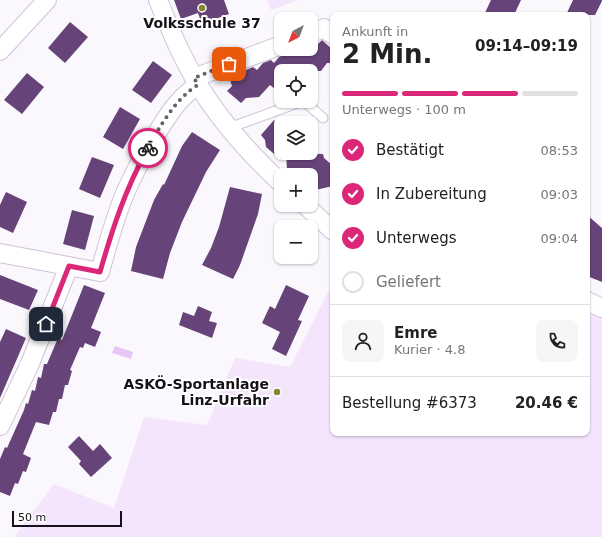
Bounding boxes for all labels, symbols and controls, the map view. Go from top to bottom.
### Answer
marker: Volksschule 37 [197,3,207,13]
north arrow [274,12,318,56]
map controls [274,12,318,264]
place label: Volksschule 37 [143,15,261,31]
text: Ankunft in [342,24,408,39]
text: 09:14–09:19 [475,37,578,55]
text: 2 Min. [342,39,432,69]
pin [212,47,246,81]
icon: bag [218,53,240,75]
button: locate [274,64,318,108]
text: Unterwegs · 100 m [342,102,466,117]
button: layers [274,116,318,160]
courier [128,128,168,168]
icon: bike [137,137,159,159]
icon: check [342,139,364,161]
text: Bestätigt [376,141,444,159]
text: 08:53 [541,143,578,158]
button: + [274,168,318,212]
icon: check [342,183,364,205]
text: In Zubereitung [376,185,487,203]
text: 09:03 [541,187,578,202]
button: − [274,220,318,264]
icon: check [342,227,364,249]
text: Unterwegs [376,229,457,247]
text: 09:04 [541,231,578,246]
text: Geliefert [376,273,441,291]
pin [29,307,63,341]
icon: home [35,313,57,335]
button: person [342,320,384,362]
button: phone [536,320,578,362]
text: Emre [394,324,437,342]
text: Kurier · 4.8 [394,342,466,357]
place label: ASKÖ-Sportanlage Linz-Urfahr [123,375,269,408]
marker: ASKÖ-Sportanlage Linz-Urfahr [272,387,282,397]
text: Bestellung #6373 [342,394,477,412]
text: 20.46 € [515,394,578,412]
scale bar [12,509,122,528]
text: 50 m [18,511,46,524]

